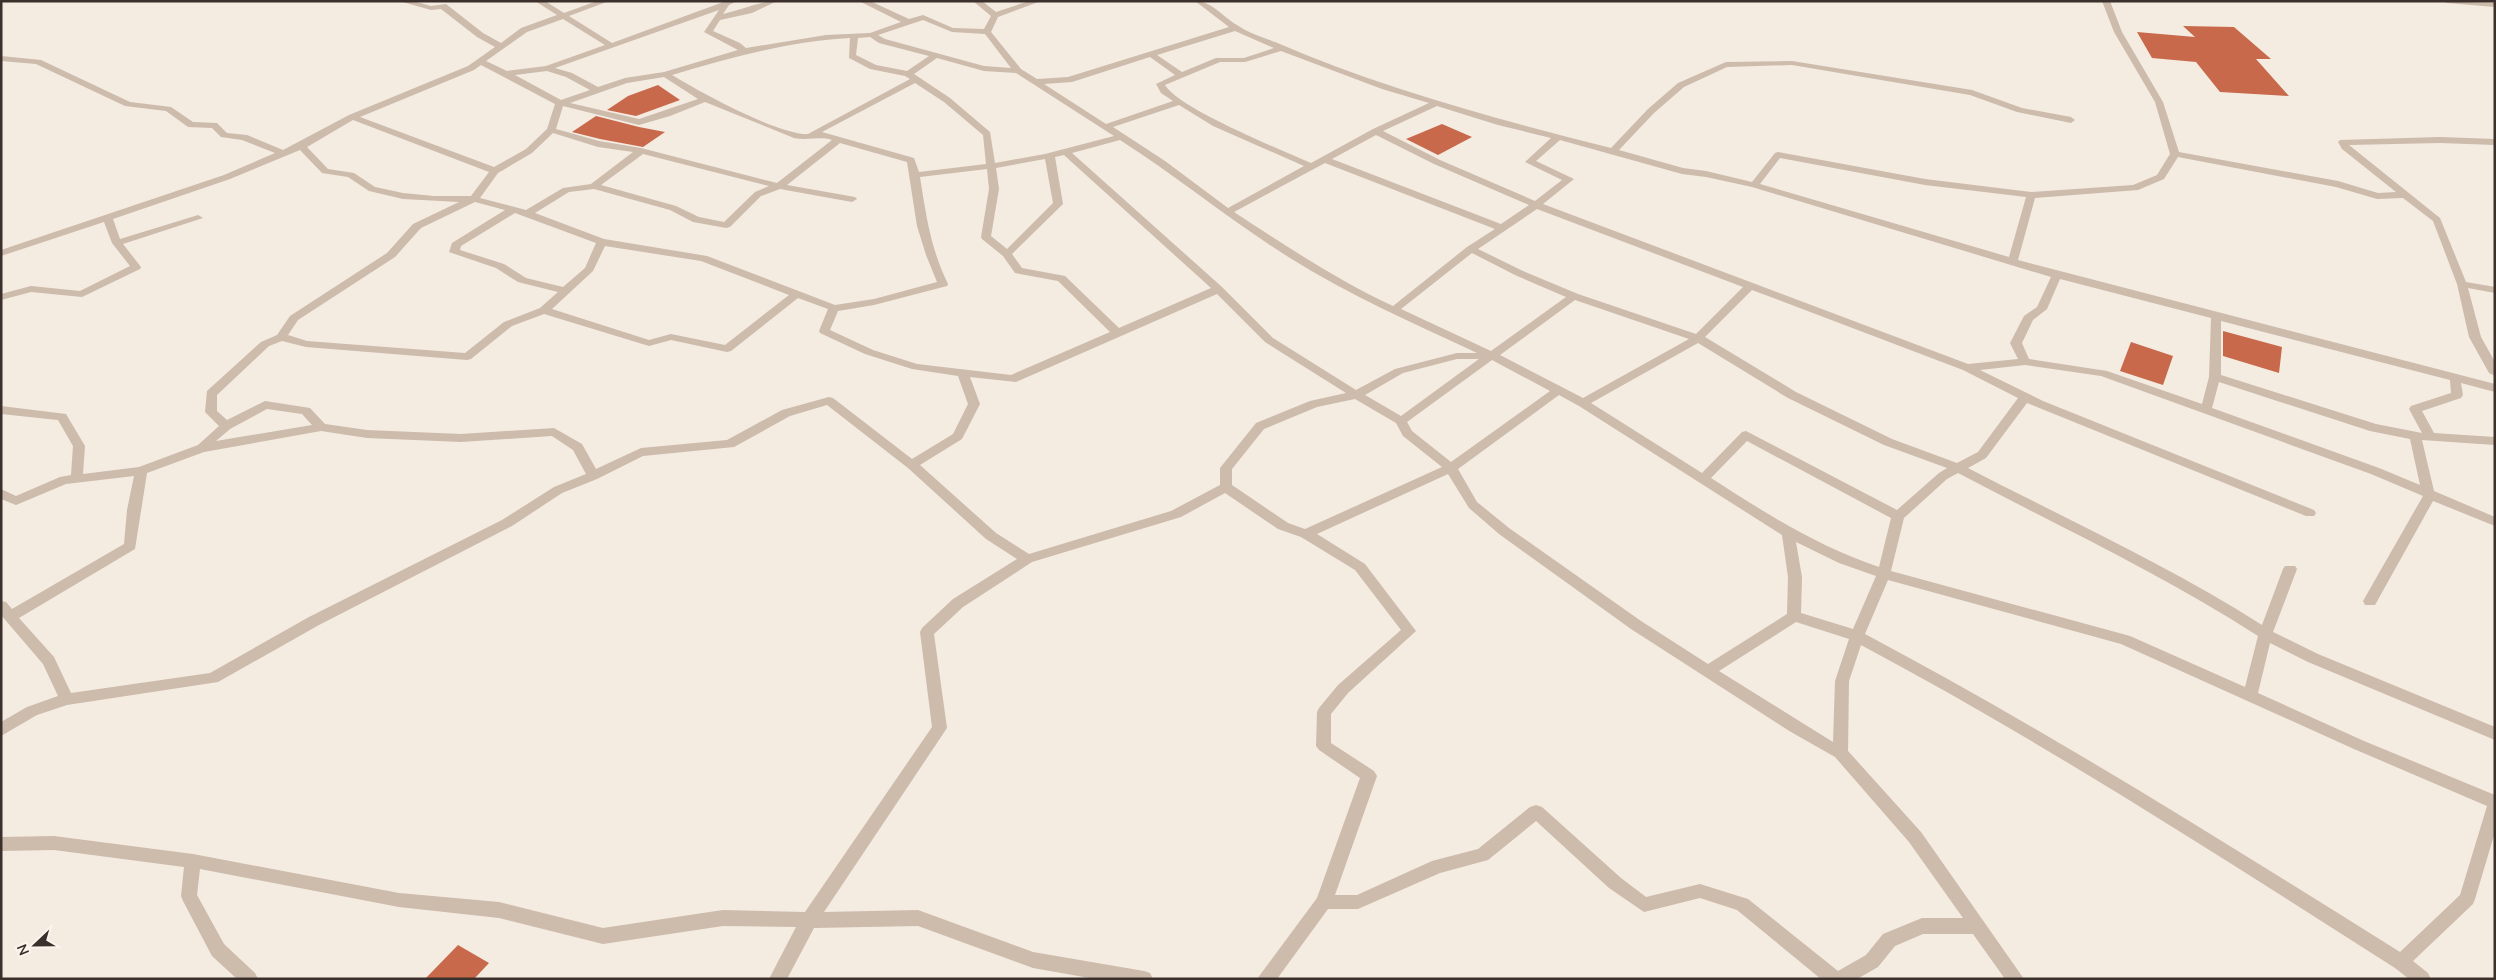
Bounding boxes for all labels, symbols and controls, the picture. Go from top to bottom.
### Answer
north arrow [10,920,60,970]
text: N [13,941,34,958]

